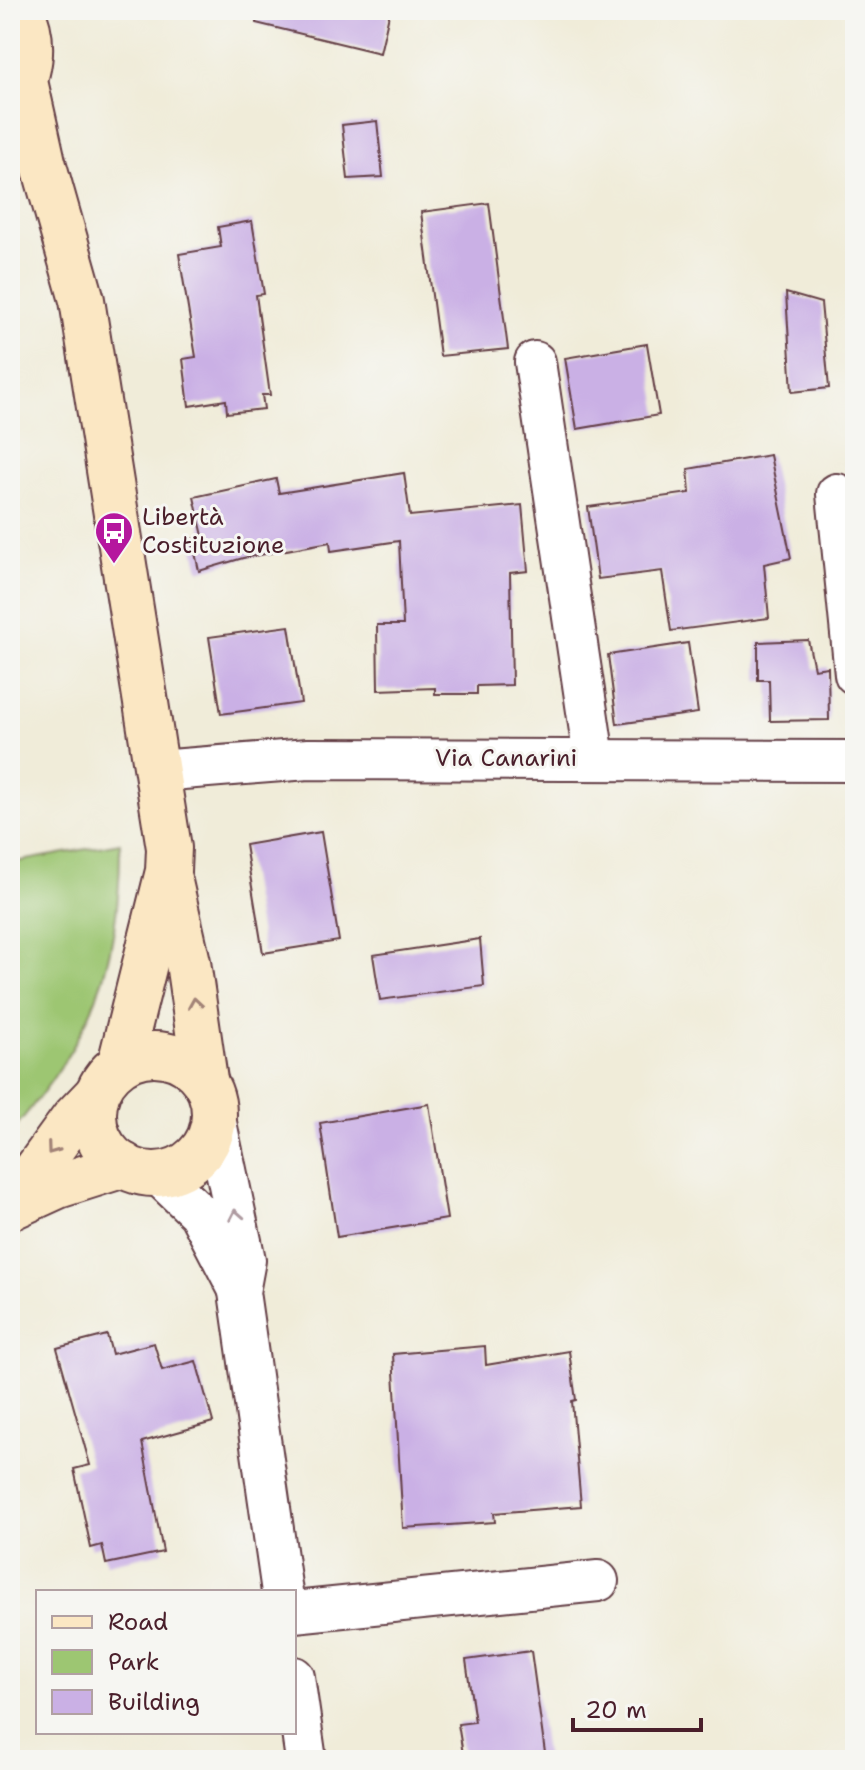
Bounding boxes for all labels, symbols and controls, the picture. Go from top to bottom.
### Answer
place label: Libertà Costituzione [142,501,285,561]
bus stop icon: Libertà Costituzione [93,510,135,565]
street label: Via Canarini [435,742,577,774]
one-way arrow [187,996,204,1010]
one-way arrow [47,1140,62,1154]
one-way arrow [229,1209,246,1222]
legend [36,1590,296,1734]
text: Road [108,1606,168,1638]
text: Park [108,1646,160,1678]
scale bar [573,1682,701,1732]
text: Building [108,1686,200,1718]
text: 20 m [585,1694,647,1726]

